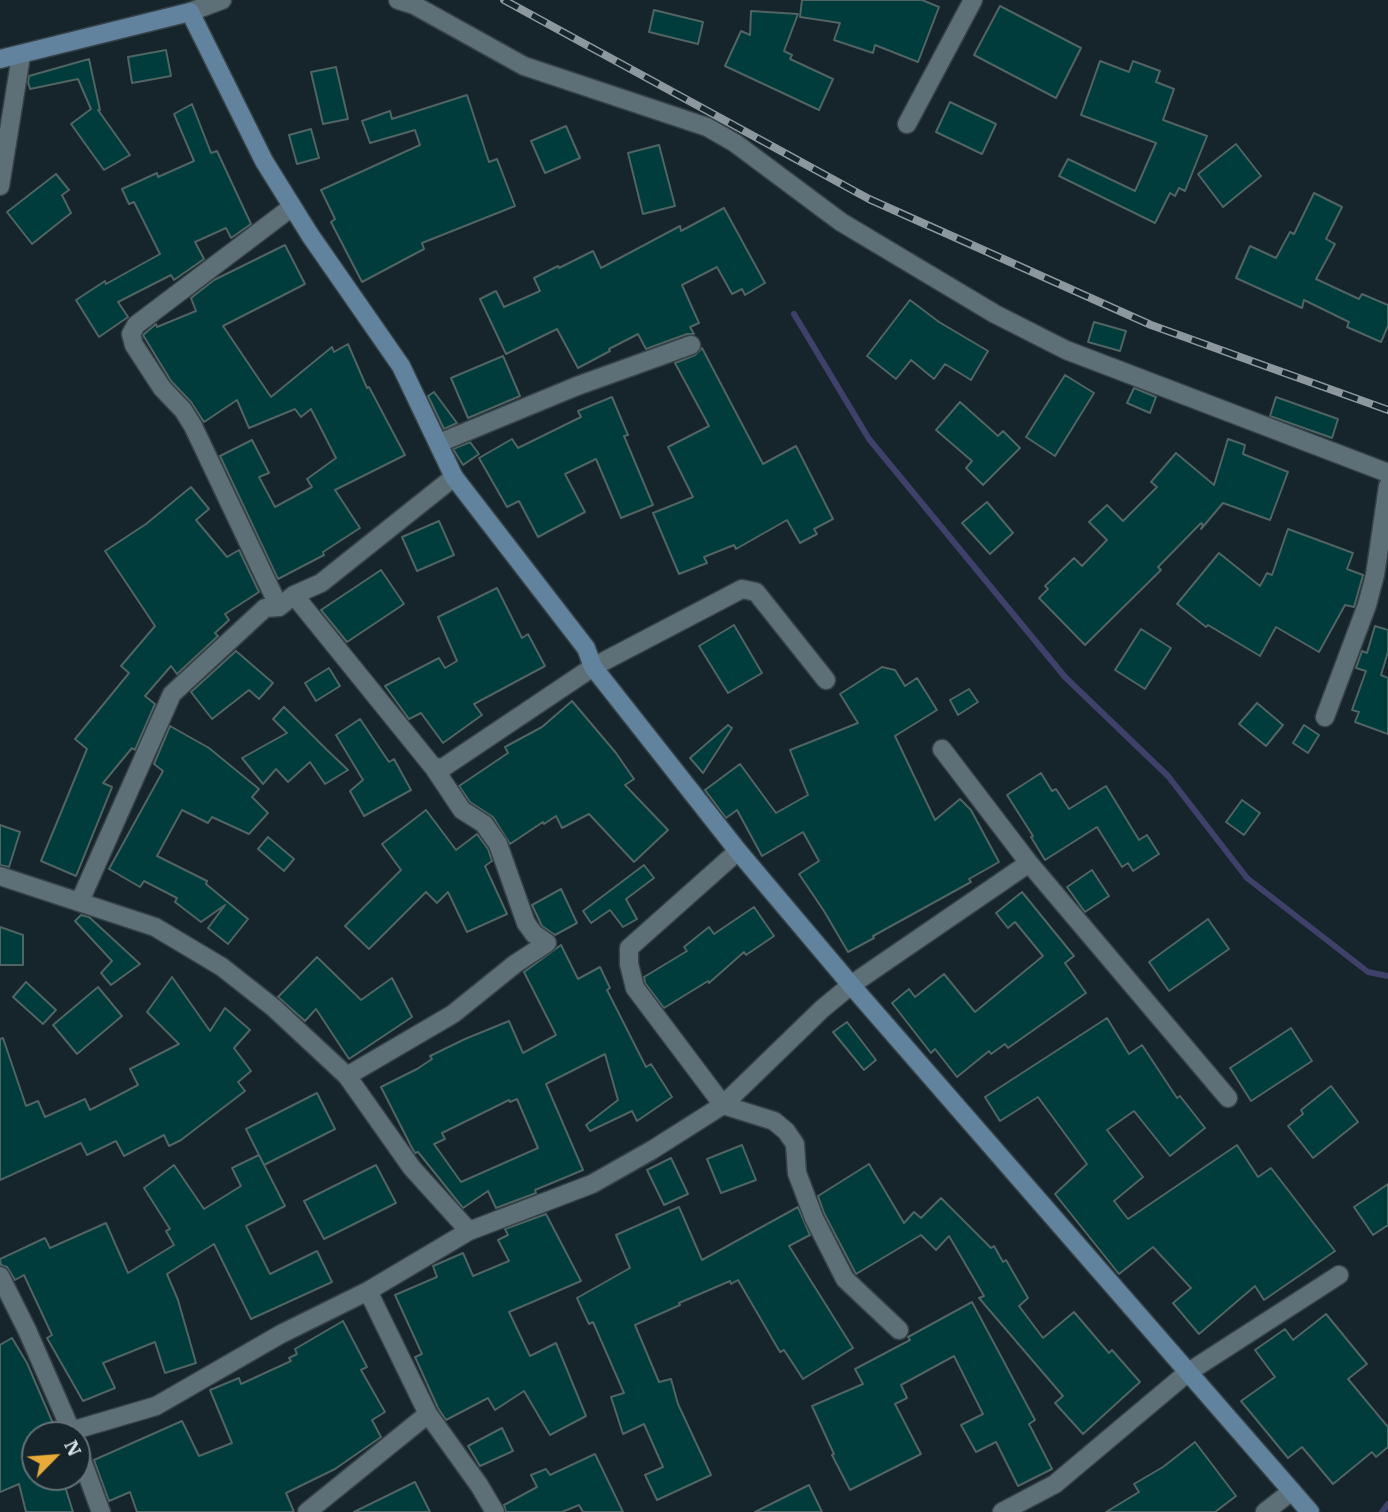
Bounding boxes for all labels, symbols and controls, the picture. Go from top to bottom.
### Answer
north arrow [21,1421,91,1491]
text: N [59,1436,87,1460]

